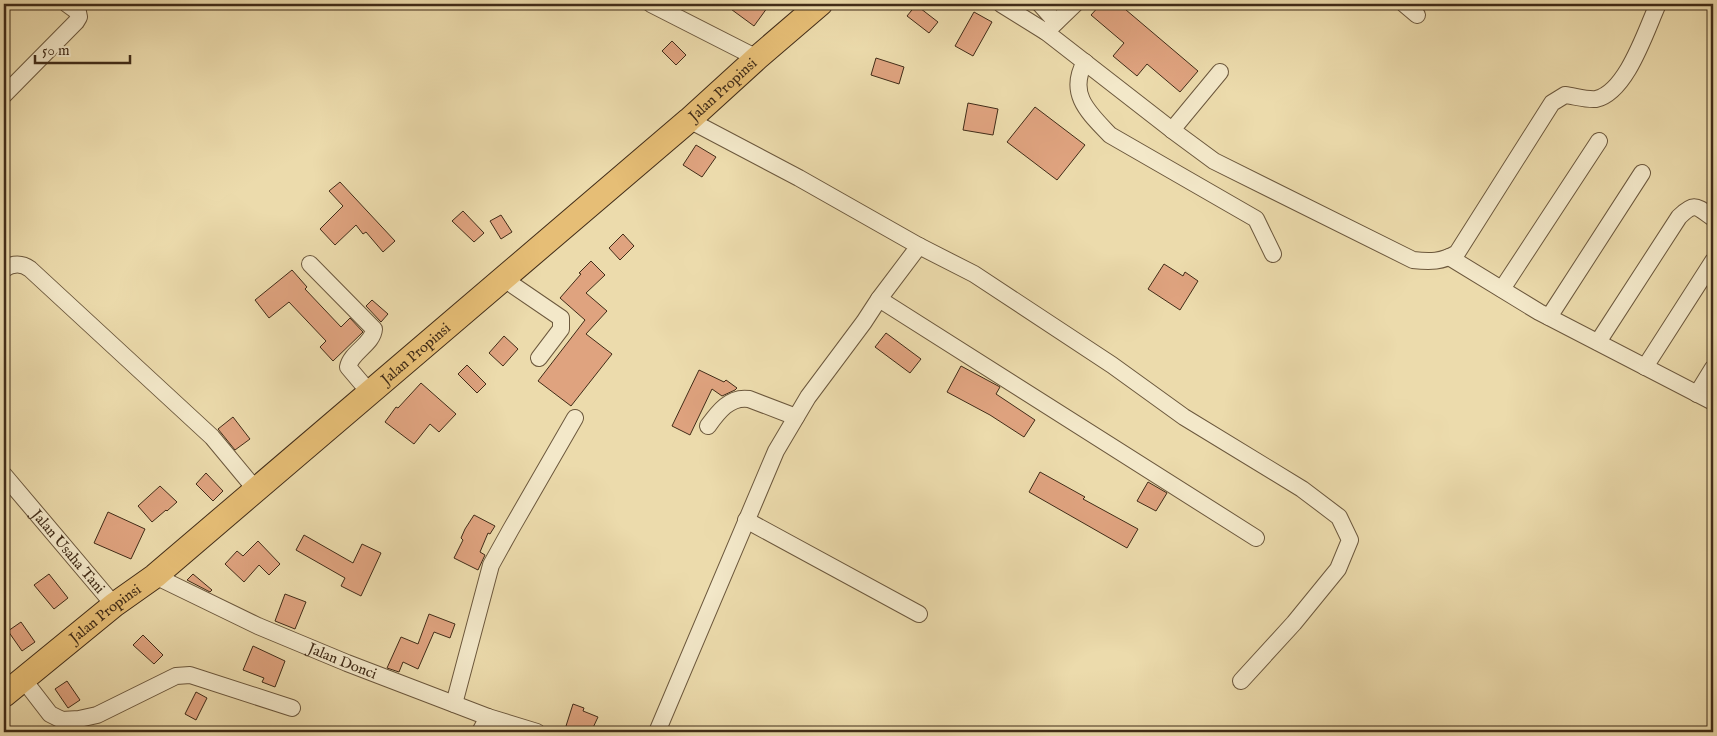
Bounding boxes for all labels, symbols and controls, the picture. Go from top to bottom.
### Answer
scale bar [35,32,130,64]
text: 50 m [42,41,70,60]
street label: Jalan Propinsi [683,53,761,127]
street label: Jalan Propinsi [375,318,454,390]
street label: Jalan Usaha Tani [26,504,110,597]
street label: Jalan Propinsi [64,579,145,648]
street label: Jalan Donci [303,638,380,683]

